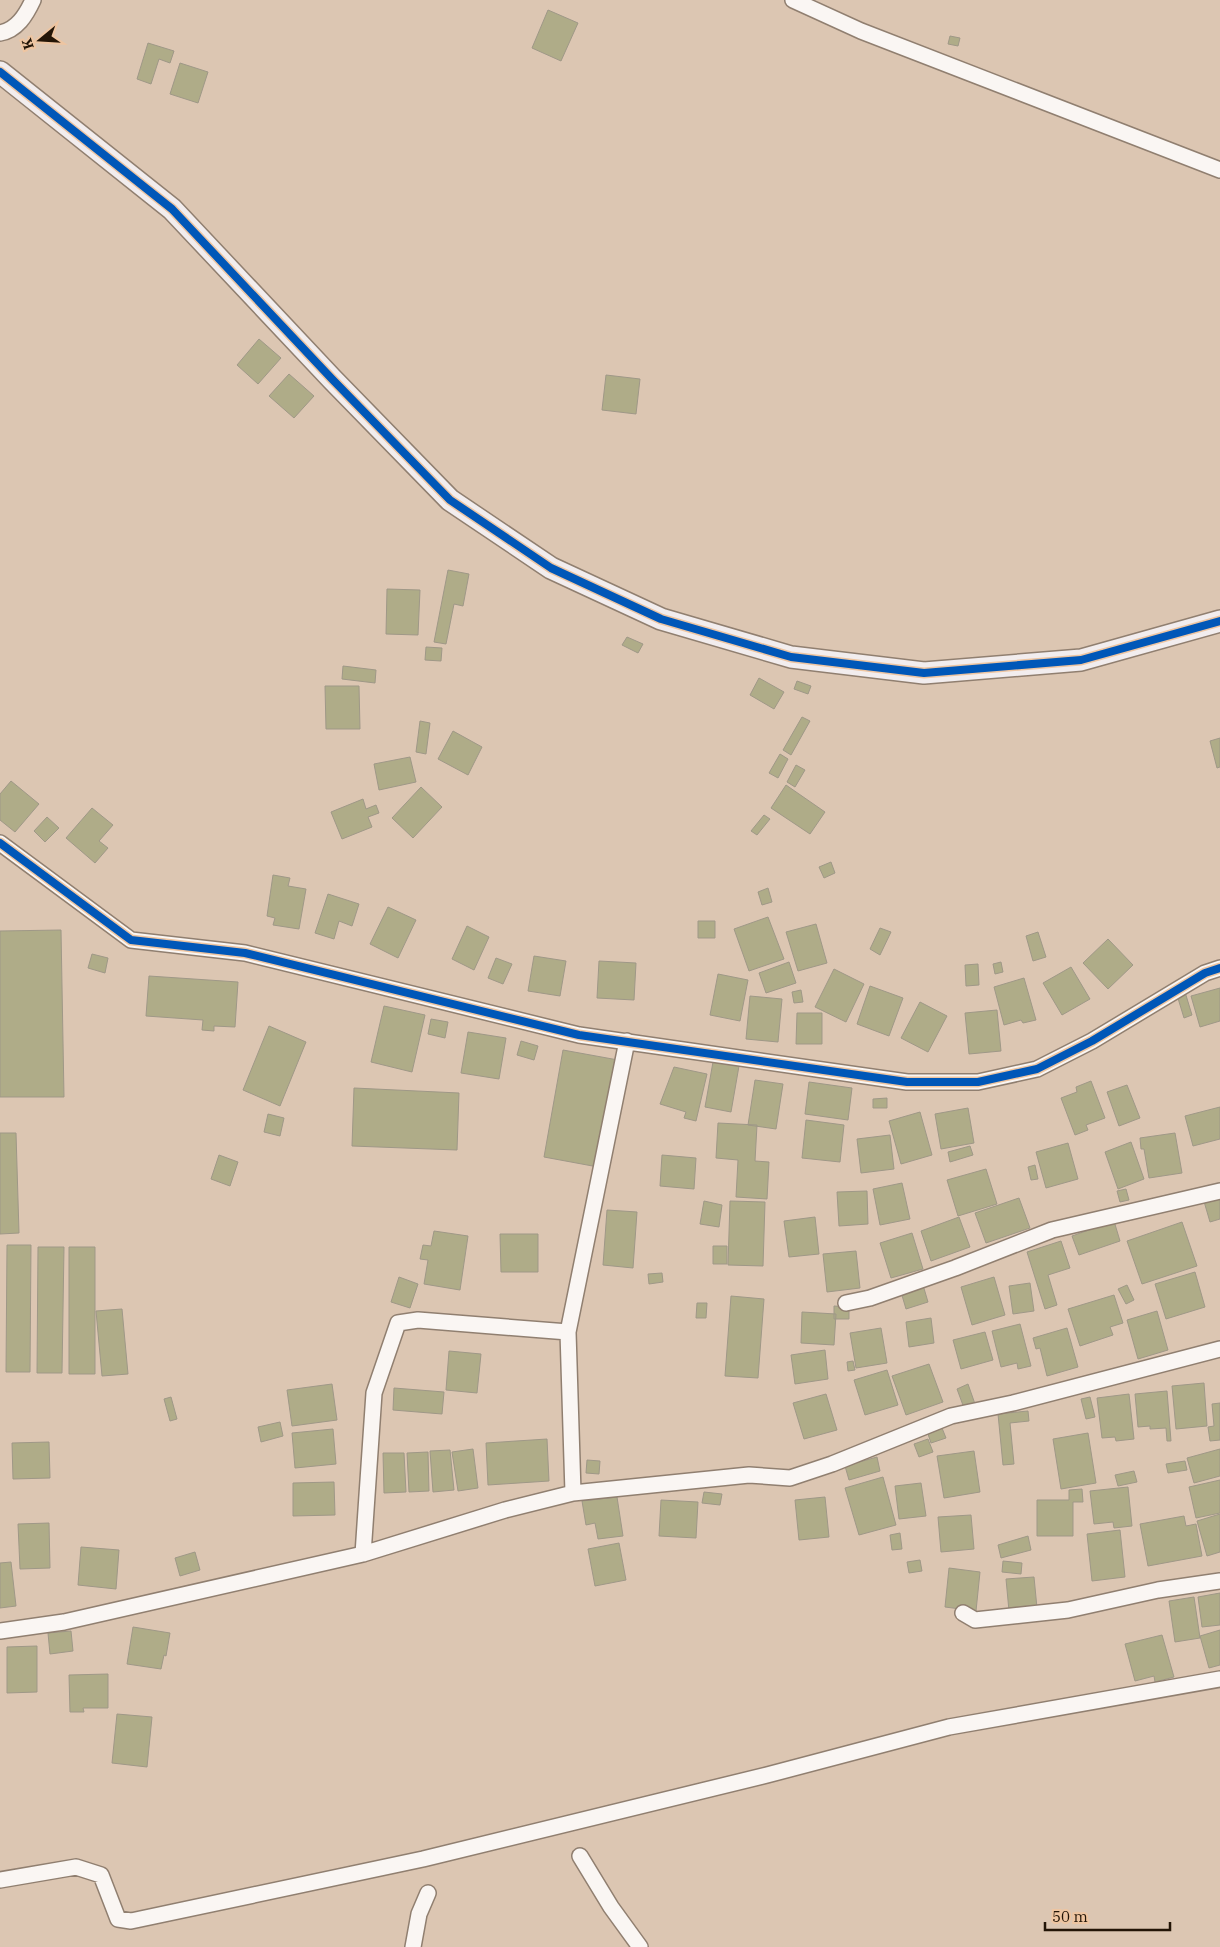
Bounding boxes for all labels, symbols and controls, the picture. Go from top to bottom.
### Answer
north arrow [15,15,65,65]
text: K [17,36,38,52]
scale bar [1045,1900,1170,1932]
text: 50 m [1052,1907,1088,1926]

